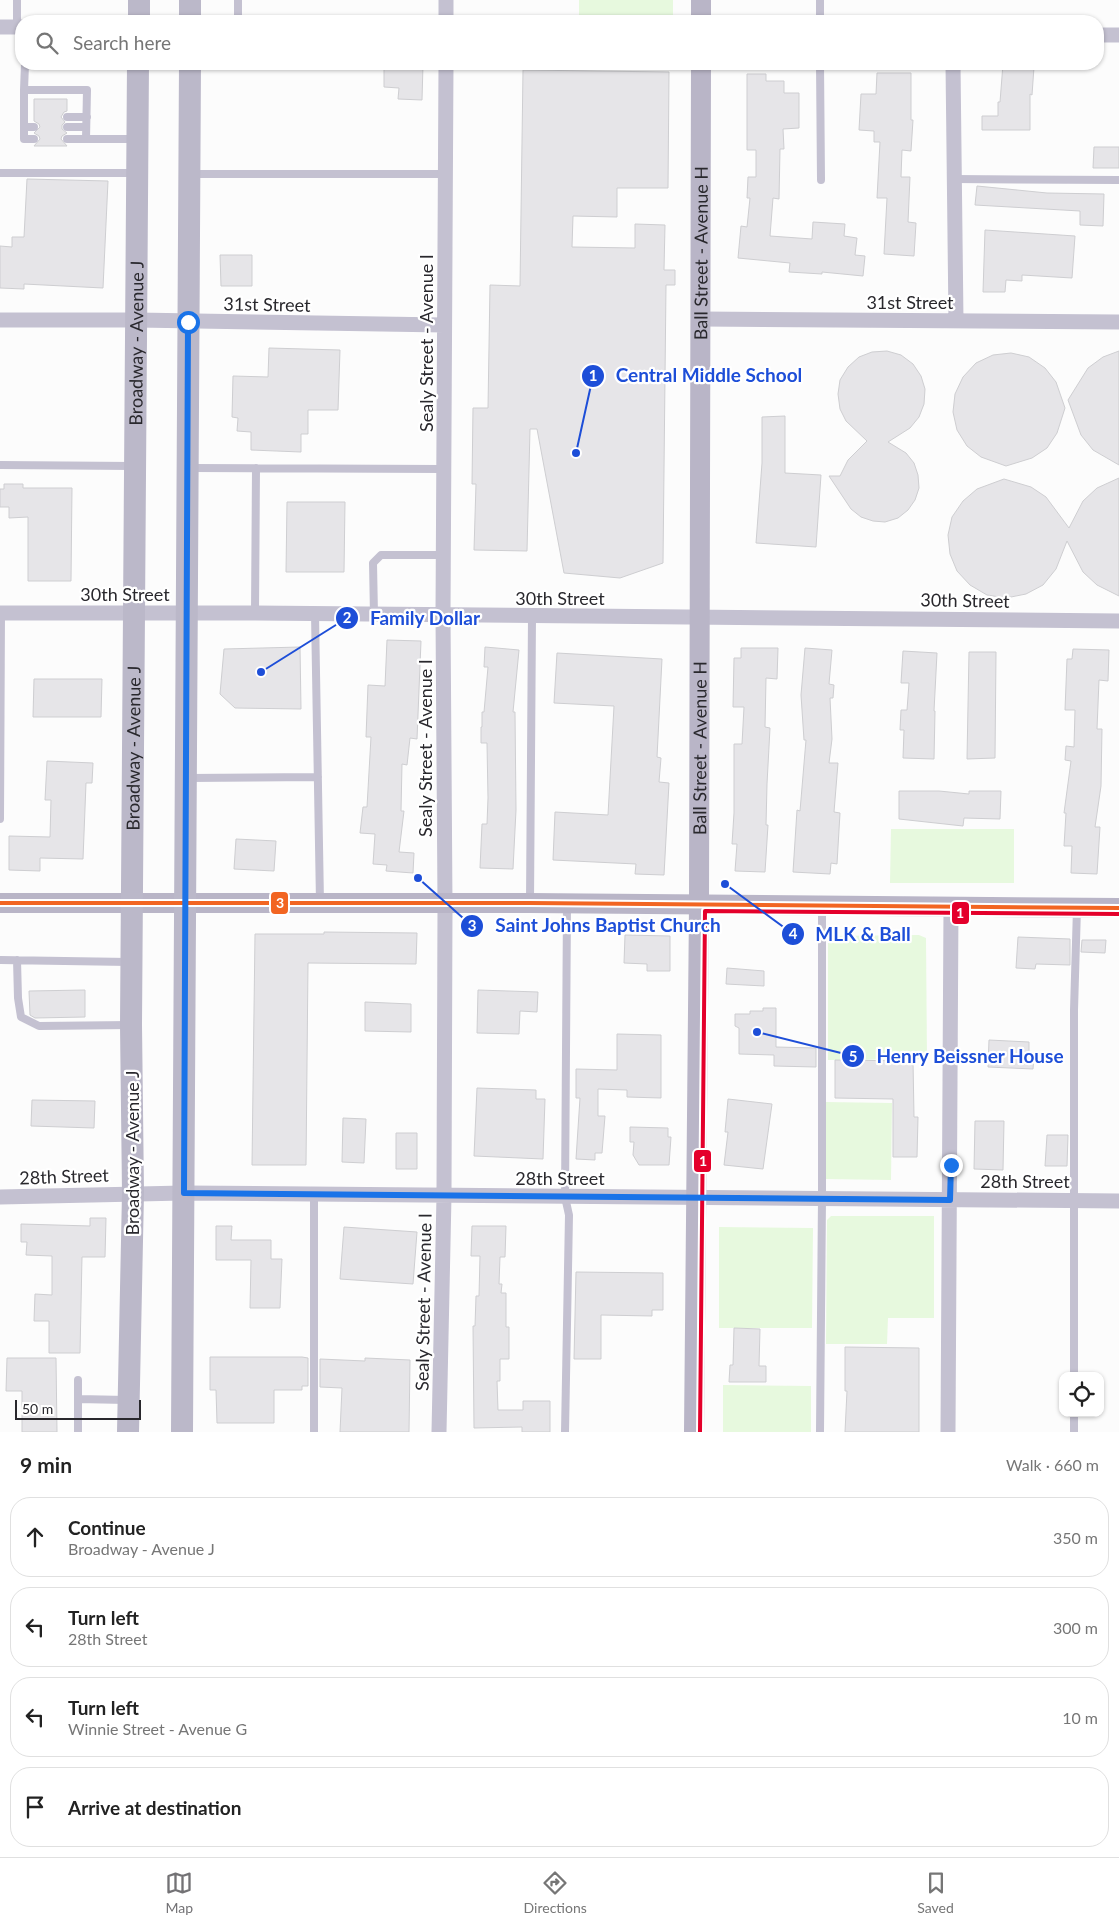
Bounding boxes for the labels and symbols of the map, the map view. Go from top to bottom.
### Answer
street label: Ball Street - Avenue H [689,166,712,340]
street label: Sealy Street - Avenue I [415,254,437,432]
street label: Broadway - Avenue J [124,260,148,426]
street label: 31st Street [866,291,954,313]
street label: 31st Street [223,292,311,316]
route start [177,311,200,334]
callout: Central Middle School [581,359,812,393]
text: Central Middle School [616,363,802,386]
text: 1 [589,366,597,384]
street label: 30th Street [80,583,170,605]
street label: 30th Street [515,587,605,609]
street label: 30th Street [920,588,1010,612]
callout: Family Dollar [335,601,490,635]
text: Family Dollar [370,606,481,629]
text: 2 [343,608,352,626]
street label: Sealy Street - Avenue I [414,659,436,837]
street label: Ball Street - Avenue H [688,661,711,835]
street label: Broadway - Avenue J [121,665,145,831]
line badge: 3 [270,891,289,915]
text: 3 [276,894,284,911]
line badge: 1 [951,901,970,925]
text: 1 [956,904,964,921]
callout: Saint Johns Baptist Church [460,909,731,943]
text: Saint Johns Baptist Church [495,913,721,936]
text: 3 [468,916,476,934]
callout: MLK & Ball [781,917,921,951]
text: MLK & Ball [815,922,911,945]
text: 4 [789,924,798,942]
callout: Henry Beissner House [841,1039,1074,1073]
text: Henry Beissner House [876,1044,1064,1067]
text: 5 [849,1047,857,1065]
street label: Broadway - Avenue J [121,1070,143,1236]
line badge: 1 [693,1149,712,1173]
text: 1 [699,1152,707,1169]
route end [940,1154,963,1177]
street label: 28th Street [19,1163,110,1189]
street label: 28th Street [515,1167,605,1189]
street label: 28th Street [980,1170,1070,1192]
street label: Sealy Street - Avenue I [410,1213,436,1391]
scale bar [15,1397,141,1420]

